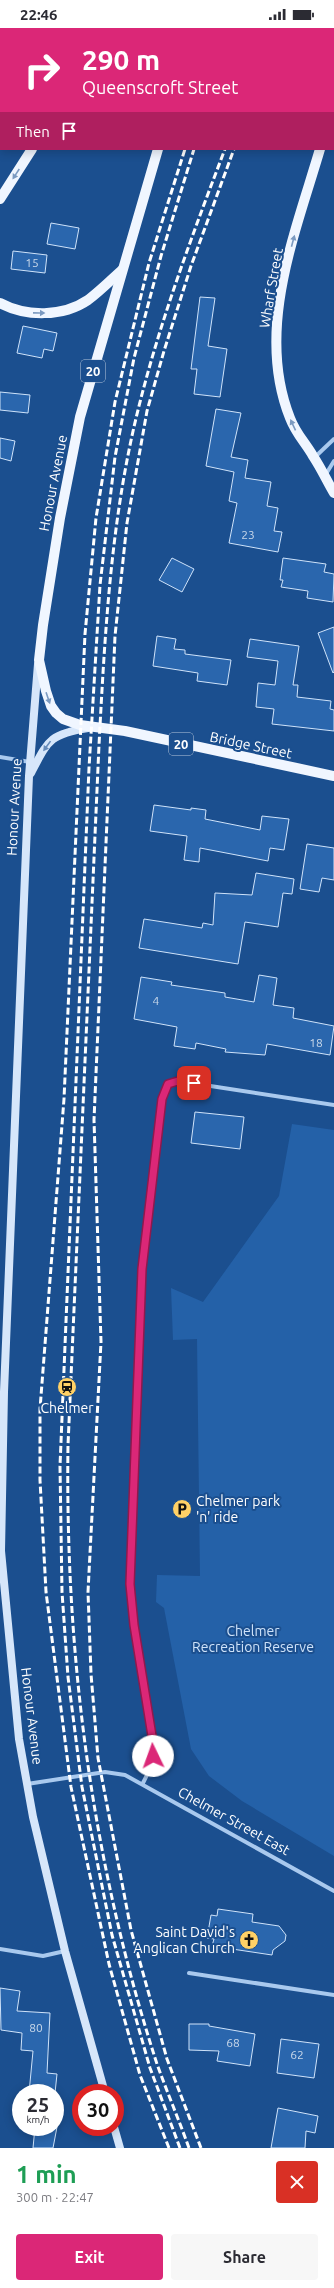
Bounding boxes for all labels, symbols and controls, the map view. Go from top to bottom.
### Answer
text: 22:46 [20,6,58,23]
icon: right [16,44,68,96]
text: 290 m [82,44,160,75]
text: Queenscroft Street [82,77,238,97]
icon: arrive [58,120,80,142]
text: Then [16,123,50,140]
one-way arrow [12,169,20,179]
one-way arrow [290,235,296,247]
street label: Wharf Street [256,246,286,329]
house number: 15 [25,256,39,269]
one-way arrow [33,310,46,316]
road number: 20 [81,360,105,382]
one-way arrow [290,420,296,431]
street label: Honour Avenue [36,433,70,533]
house number: 23 [241,528,255,541]
one-way arrow [45,692,51,704]
street label: Bridge Street [208,728,294,762]
road number: 20 [169,733,193,755]
one-way arrow [43,741,51,751]
street label: Honour Avenue [3,758,25,856]
house number: 4 [153,994,160,1007]
house number: 18 [309,1036,323,1049]
pin [177,1066,211,1100]
icon: arrive [183,1072,205,1094]
station icon: Chelmer [56,1376,78,1398]
place label: Chelmer [40,1400,94,1416]
place label: Chelmer park 'n' ride [196,1493,280,1525]
parking icon: Chelmer park 'n' ride [171,1498,193,1520]
park label: Chelmer Recreation Reserve [192,1623,314,1655]
street label: Honour Avenue [18,1666,46,1766]
position arrow [132,1735,174,1777]
street label: Chelmer Street East [175,1784,293,1859]
place label: Saint David's Anglican Church [134,1924,235,1956]
church icon: Saint David's Anglican Church [238,1929,260,1951]
house number: 80 [29,2021,43,2034]
house number: 68 [226,2036,240,2049]
house number: 62 [290,2048,304,2061]
speed limit sign: 30 [72,2084,124,2136]
text: 25 [27,2093,49,2116]
text: km/h [26,2114,50,2125]
text: 1 min [16,2161,77,2188]
button: close [276,2161,318,2203]
text: 300 m · 22:47 [16,2190,94,2204]
button: Exit [16,2234,163,2280]
button: Share [171,2234,318,2280]

